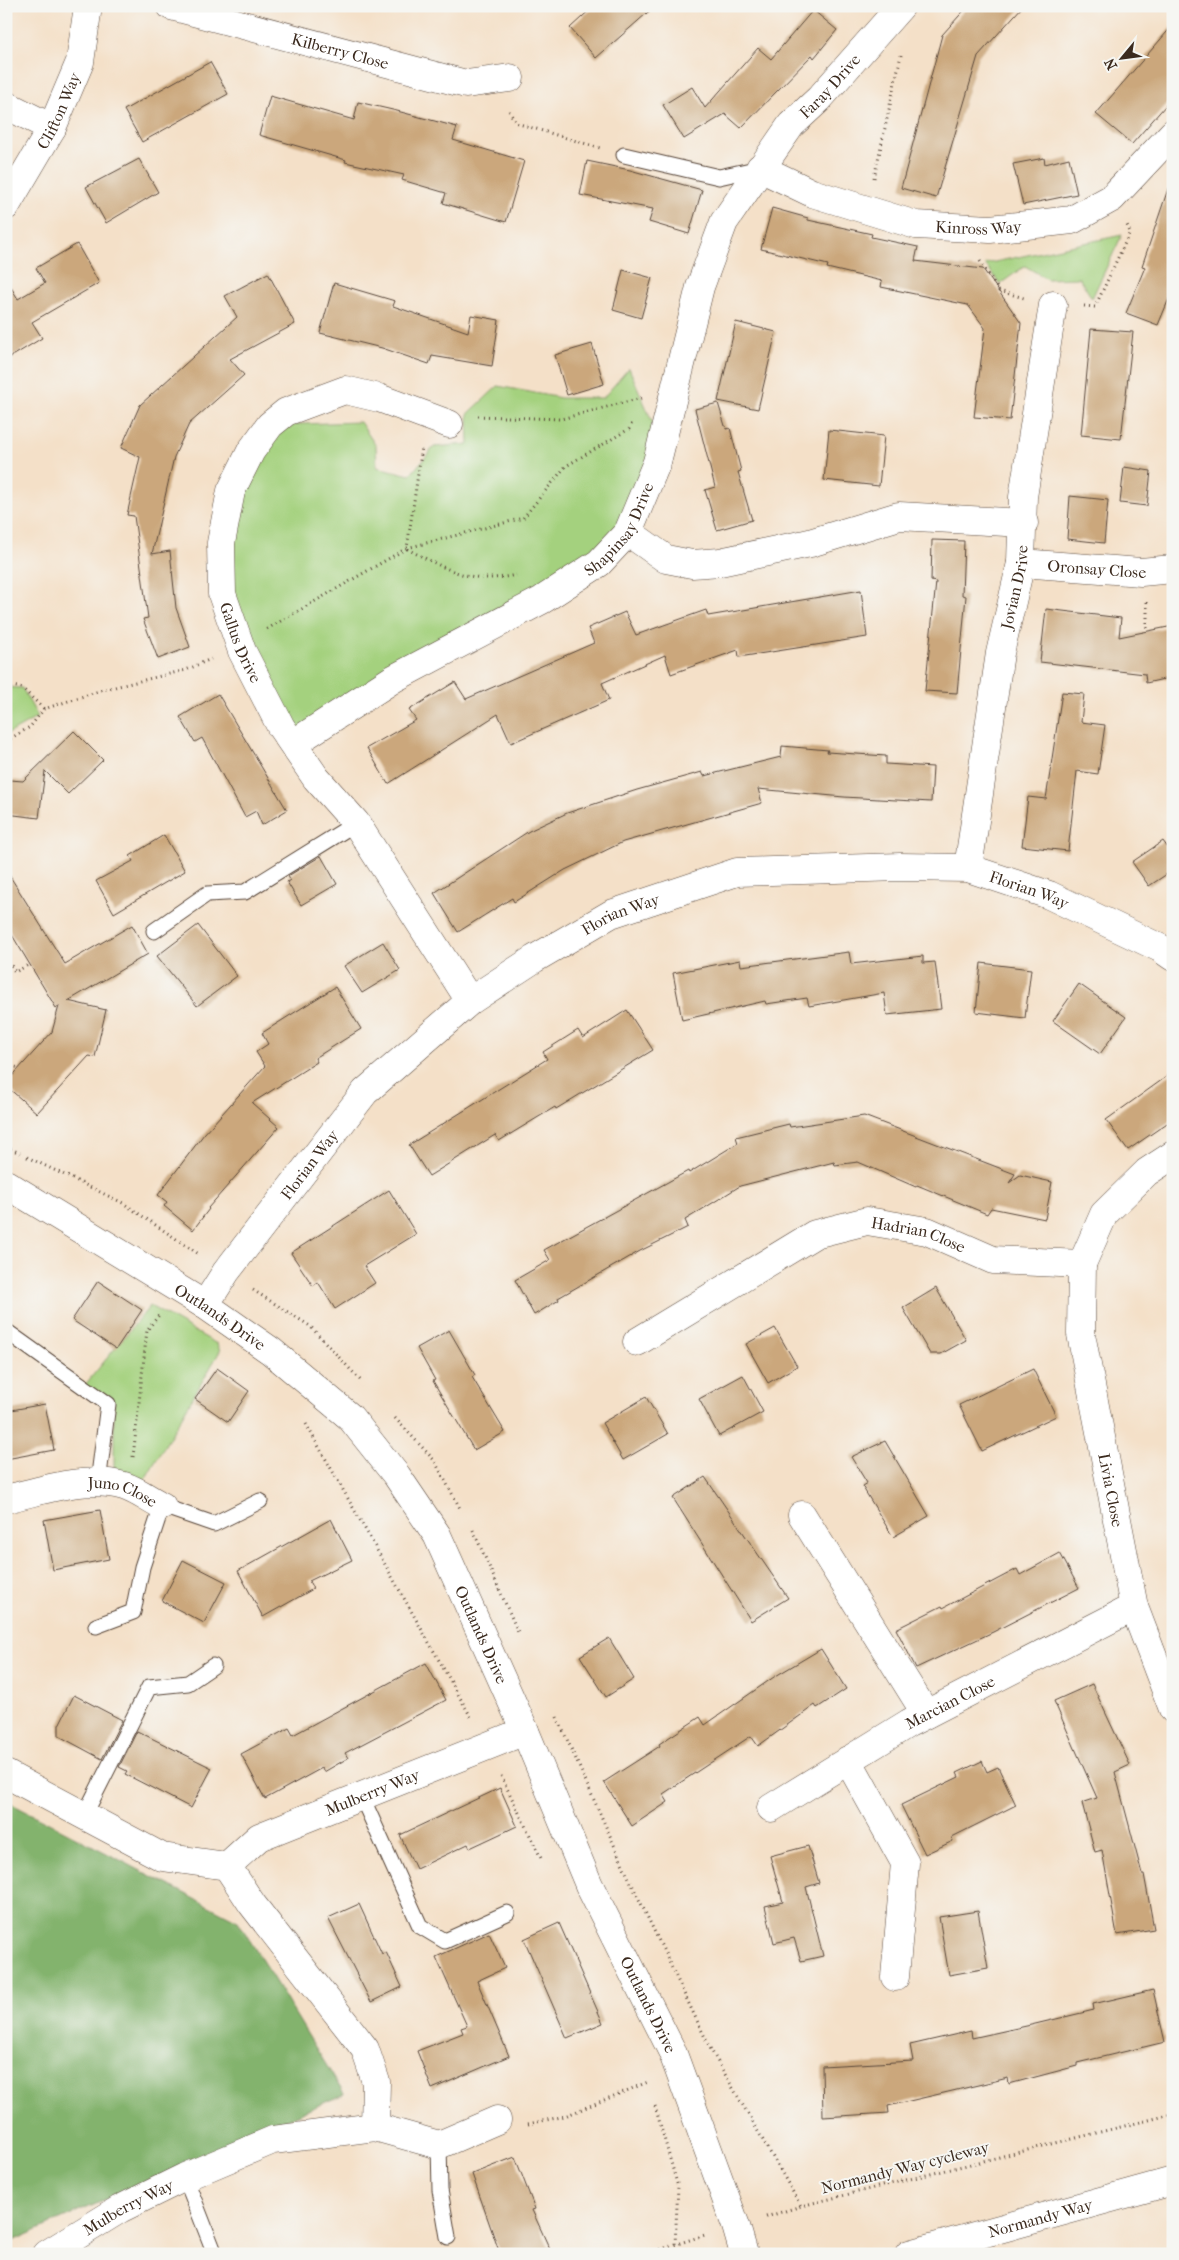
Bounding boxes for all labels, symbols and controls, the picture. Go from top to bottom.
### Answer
street label: Kilberry Close [289,29,391,73]
north arrow [1096,32,1146,82]
street label: Faray Drive [795,50,864,123]
text: N [1101,55,1121,73]
street label: Clifton Way [33,69,85,152]
street label: Kinross Way [935,217,1023,239]
street label: Shapinsay Drive [581,480,657,580]
street label: Jovian Drive [996,545,1032,633]
street label: Oronsay Close [1047,556,1147,582]
street label: Gallus Drive [216,600,266,686]
street label: Florian Way [987,867,1072,913]
street label: Florian Way [578,889,662,939]
street label: Florian Way [277,1126,343,1203]
street label: Hadrian Close [870,1213,968,1257]
street label: Outlands Drive [171,1280,269,1354]
street label: Livia Close [1094,1452,1127,1529]
street label: Juno Close [86,1473,161,1511]
street label: Outlands Drive [451,1583,512,1687]
street label: Marcian Close [902,1672,998,1733]
street label: Mulberry Way [322,1765,423,1820]
street label: Outlands Drive [616,1953,680,2056]
street label: Normandy Way cycleway [819,2137,992,2198]
street label: Mulberry Way [80,2175,177,2239]
street label: Normandy Way [986,2195,1095,2242]

